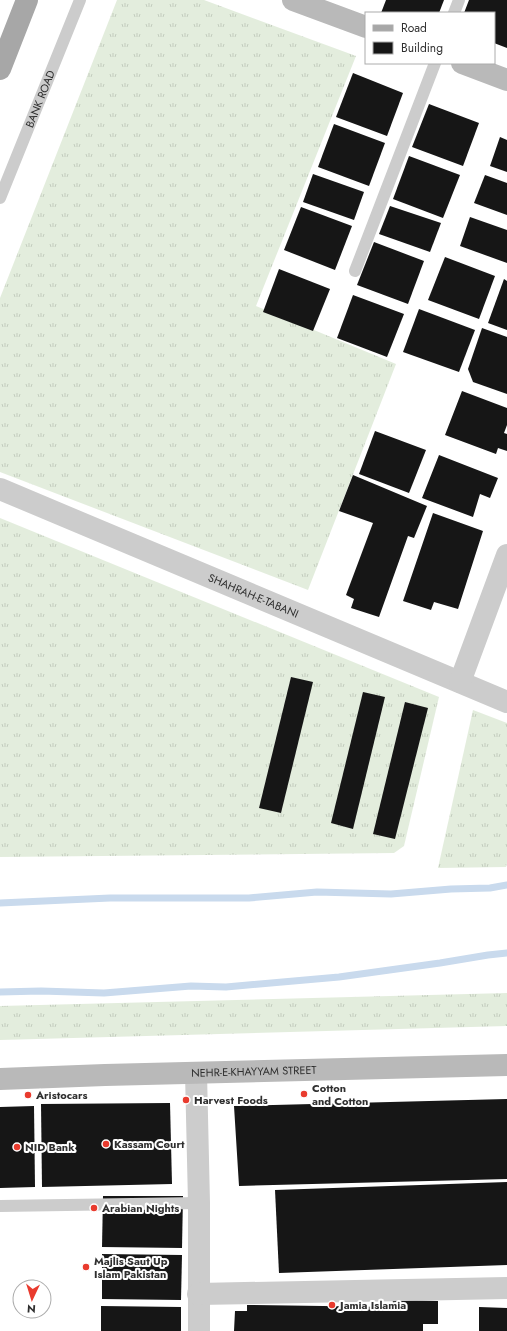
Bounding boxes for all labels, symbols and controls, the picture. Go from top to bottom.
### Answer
legend [365,12,495,64]
text: Road [401,19,427,37]
text: Building [401,39,443,57]
street label: BANK ROAD [21,67,59,130]
street label: SHAHRAH-E-TABANI [206,569,301,622]
street label: NEHR-E-KHAYYAM STREET [191,1062,317,1081]
place label: Cotton and Cotton [312,1080,368,1109]
place label: Aristocars [35,1087,88,1103]
marker: Cotton and Cotton [299,1089,309,1099]
marker: Aristocars [23,1090,33,1100]
place label: Harvest Foods [194,1092,268,1108]
marker: Harvest Foods [181,1095,191,1105]
place label: Kassam Court [114,1136,185,1152]
place label: NID Bank [25,1139,75,1155]
marker: Kassam Court [101,1139,111,1149]
marker: NID Bank [12,1142,22,1152]
place label: Arabian Nights [101,1200,179,1216]
marker: Arabian Nights [89,1203,99,1213]
place label: Majlis Saut Up Islam Pakistan [94,1253,168,1282]
marker: Majlis Saut Up Islam Pakistan [81,1262,91,1272]
north arrow [12,1279,52,1319]
place label: Jamia Islamia [338,1297,406,1313]
marker: Jamia Islamia [327,1300,337,1310]
text: N [26,1301,36,1317]

